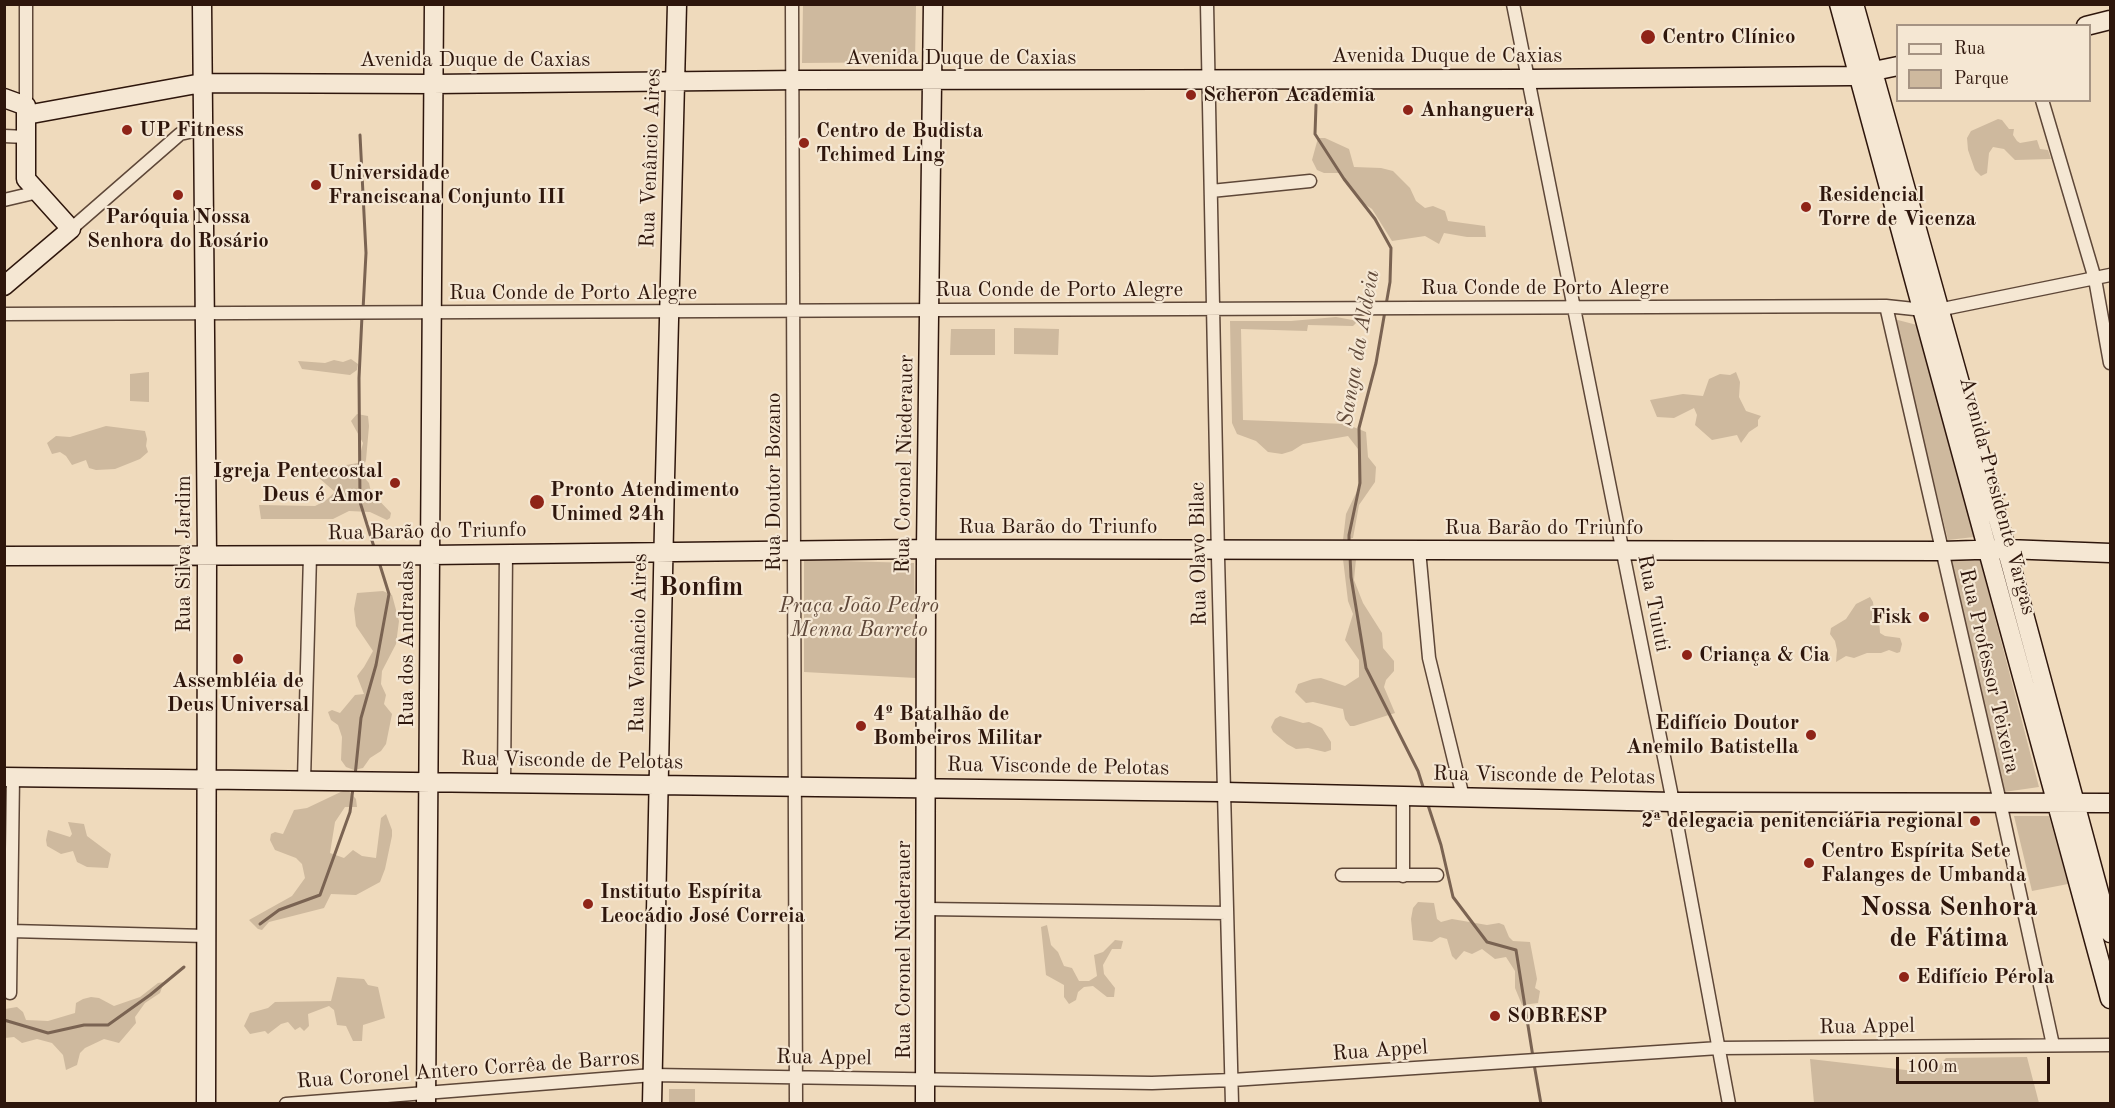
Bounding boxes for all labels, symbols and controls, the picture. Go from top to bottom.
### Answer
place label: Centro Clínico [1662,24,1796,50]
legend [1896,24,2091,102]
marker: Centro Clínico [1639,28,1657,46]
text: Rua [1954,40,1985,58]
street label: Avenida Duque de Caxias [1332,43,1562,69]
street label: Avenida Duque de Caxias [846,45,1076,71]
street label: Avenida Duque de Caxias [360,47,590,73]
street label: Rua Venâncio Aires [635,68,667,248]
text: Parque [1954,70,2009,88]
place label: Scheron Academia [1203,82,1375,108]
marker: Scheron Academia [1184,88,1198,102]
place label: Anhanguera [1420,97,1534,123]
marker: Anhanguera [1401,103,1415,117]
place label: UP Fitness [139,117,244,143]
place label: Centro de Budista Tchimed Ling [816,118,983,168]
marker: UP Fitness [120,123,134,137]
marker: Centro de Budista Tchimed Ling [797,136,811,150]
place label: Universidade Franciscana Conjunto III [328,160,565,210]
marker: Universidade Franciscana Conjunto III [309,178,323,192]
place label: Residencial Torre de Vicenza [1818,182,1976,232]
marker: Paróquia Nossa Senhora do Rosário [171,188,185,202]
marker: Residencial Torre de Vicenza [1799,200,1813,214]
place label: Paróquia Nossa Senhora do Rosário [87,204,269,254]
water label: Sanga da Aldeia [1332,268,1386,428]
street label: Rua Conde de Porto Alegre [1421,275,1669,301]
street label: Rua Conde de Porto Alegre [935,277,1183,303]
street label: Rua Conde de Porto Alegre [449,280,697,306]
street label: Rua Coronel Niederauer [890,354,920,574]
street label: Avenida Presidente Vargas [1953,374,2041,618]
street label: Rua Doutor Bozano [761,392,787,572]
place label: Igreja Pentecostal Deus é Amor [213,458,383,508]
street label: Rua Silva Jardim [171,475,197,633]
marker: Igreja Pentecostal Deus é Amor [388,476,402,490]
place label: Pronto Atendimento Unimed 24h [550,477,739,527]
street label: Rua Olavo Bilac [1185,482,1213,626]
marker: Pronto Atendimento Unimed 24h [528,493,546,511]
street label: Rua Barão do Triunfo [958,514,1158,540]
street label: Rua Barão do Triunfo [1444,515,1644,541]
street label: Rua Barão do Triunfo [327,518,527,546]
street label: Rua Tuiuti [1631,552,1675,654]
street label: Rua Venâncio Aires [625,553,653,733]
street label: Rua dos Andradas [394,561,420,727]
street label: Rua Professor Teixeira [1953,566,2025,776]
district label: Bonfim [659,572,743,604]
park label: Praça João Pedro Menna Barreto [779,593,939,643]
place label: Fisk [1871,604,1912,630]
marker: Fisk [1917,610,1931,624]
place label: Criança & Cia [1699,642,1830,668]
marker: Criança & Cia [1680,648,1694,662]
marker: Assembléia de Deus Universal [231,652,245,666]
place label: Assembléia de Deus Universal [167,668,309,718]
place label: 4º Batalhão de Bombeiros Militar [873,701,1042,751]
place label: Edifício Doutor Anemilo Batistella [1626,710,1799,760]
marker: 4º Batalhão de Bombeiros Militar [854,719,868,733]
marker: Edifício Doutor Anemilo Batistella [1804,728,1818,742]
street label: Rua Visconde de Pelotas [461,746,683,776]
street label: Rua Visconde de Pelotas [947,752,1169,782]
street label: Rua Visconde de Pelotas [1433,761,1655,791]
place label: 2ª delegacia penitenciária regional [1641,808,1963,834]
marker: 2ª delegacia penitenciária regional [1968,814,1982,828]
place label: Centro Espírita Sete Falanges de Umbanda [1821,838,2026,888]
street label: Rua Coronel Niederauer [891,840,917,1060]
marker: Centro Espírita Sete Falanges de Umbanda [1802,856,1816,870]
place label: Instituto Espírita Leocádio José Correia [600,879,805,929]
district label: Nossa Senhora de Fátima [1860,892,2038,955]
marker: Instituto Espírita Leocádio José Correia [581,897,595,911]
place label: Edifício Pérola [1916,964,2054,990]
marker: Edifício Pérola [1897,970,1911,984]
place label: SOBRESP [1507,1003,1607,1029]
marker: SOBRESP [1488,1009,1502,1023]
street label: Rua Appel [1819,1014,1915,1040]
street label: Rua Appel [1331,1035,1429,1067]
street label: Rua Coronel Antero Corrêa de Barros [296,1045,640,1095]
street label: Rua Appel [776,1045,872,1071]
scale bar [1899,1045,2054,1083]
text: 100 m [1907,1058,1958,1076]

